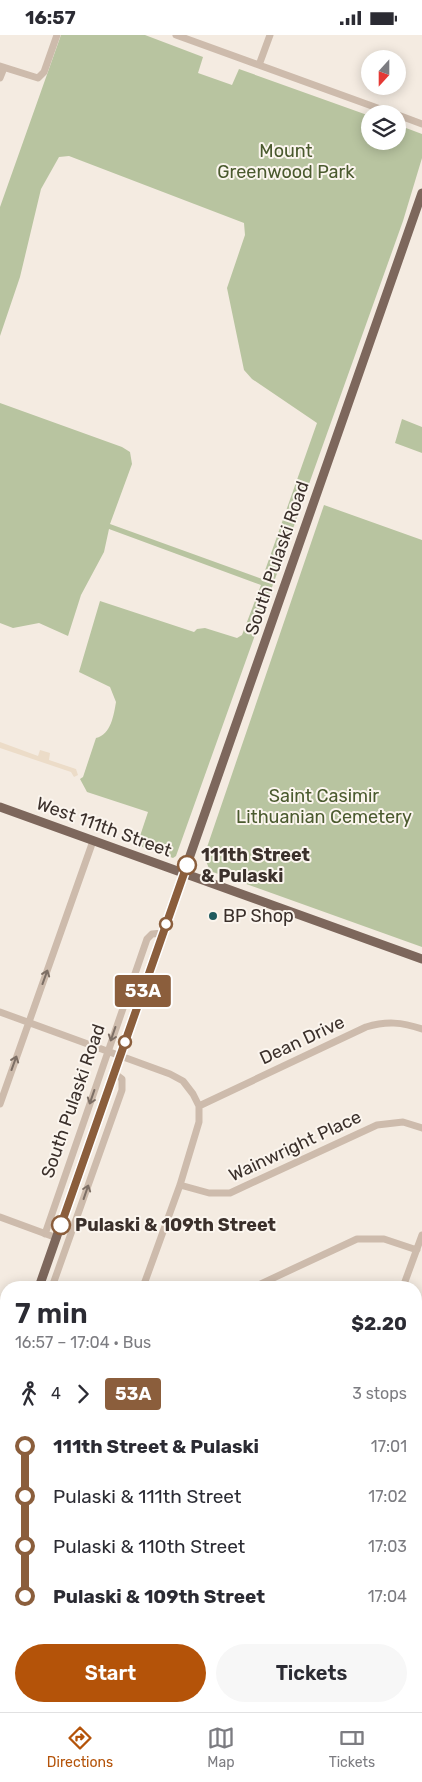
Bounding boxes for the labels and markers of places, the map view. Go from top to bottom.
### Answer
place label: 111th Street & Pulaski [201,844,310,887]
marker: 111th Street & Pulaski [177,855,197,875]
place label: BP Shop [223,905,294,927]
marker: BP Shop [207,910,219,922]
unlabelled marker [159,917,173,931]
unlabelled marker [118,1035,132,1049]
place label: Pulaski & 109th Street [75,1214,276,1236]
marker: Pulaski & 109th Street [51,1215,71,1235]

